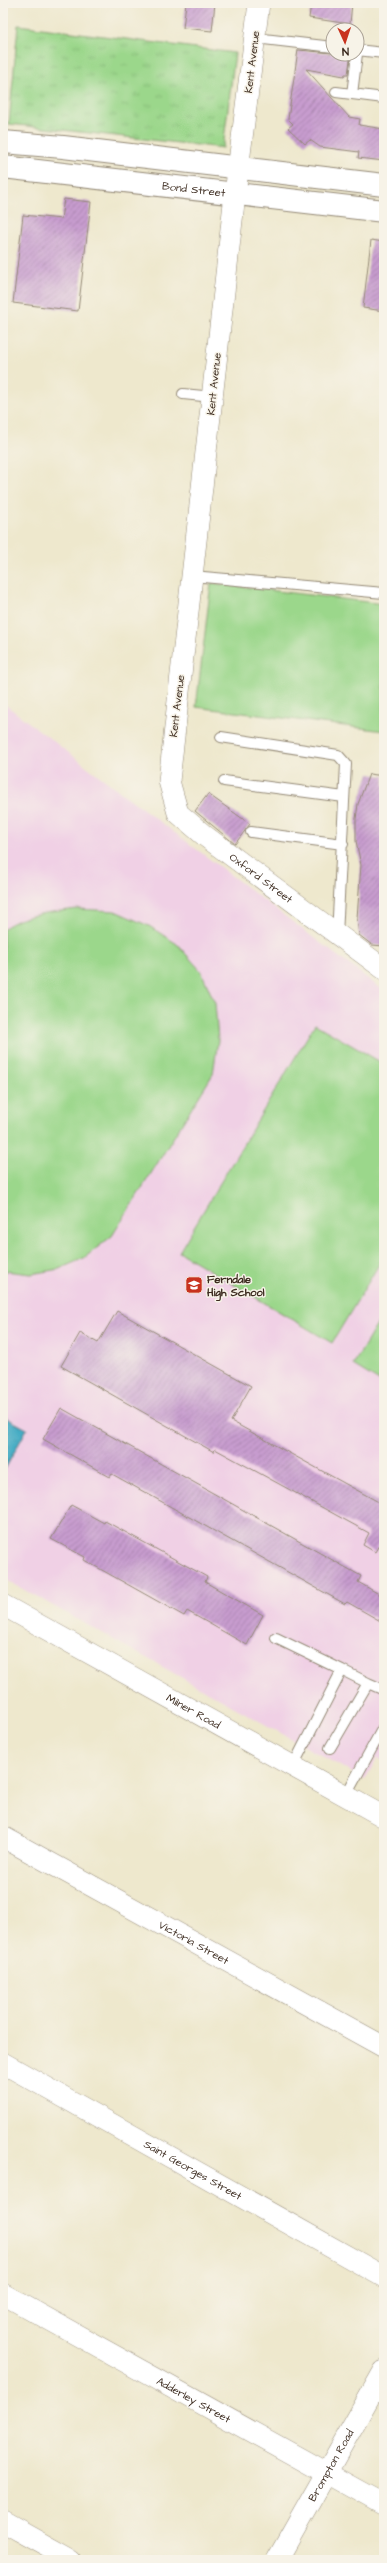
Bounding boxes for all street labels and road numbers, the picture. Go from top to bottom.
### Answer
street label: Kent Avenue [241,30,263,94]
street label: Bond Street [161,178,227,200]
street label: Kent Avenue [203,352,225,416]
street label: Kent Avenue [166,674,188,738]
street label: Oxford Street [227,849,296,907]
street label: Milner Road [164,1690,224,1732]
street label: Victoria Street [156,1917,232,1968]
street label: Saint Georges Street [141,2136,245,2204]
street label: Adderley Street [154,2373,234,2426]
street label: Brompton Road [304,2426,357,2504]

